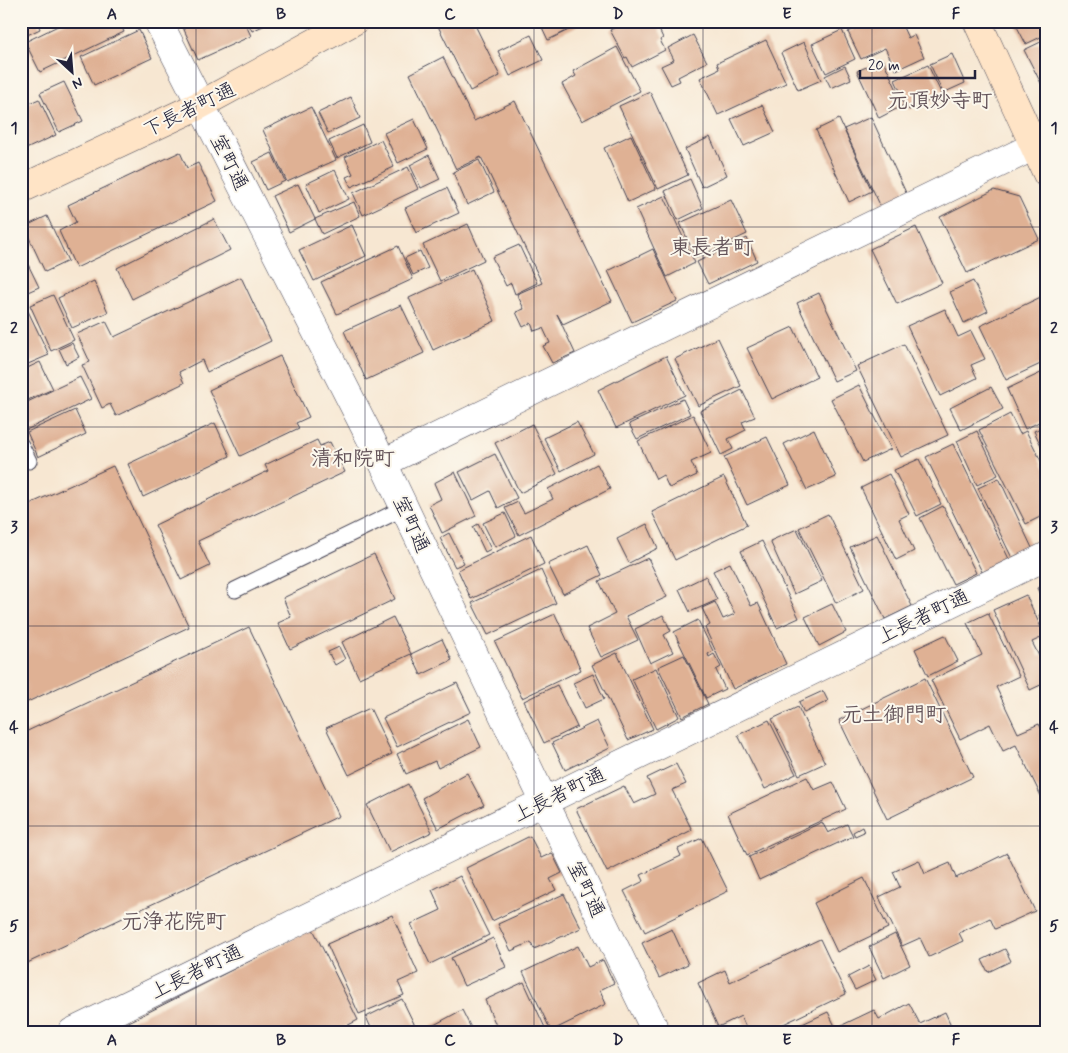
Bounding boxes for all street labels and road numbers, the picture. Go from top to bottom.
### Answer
street label: 下長者町通 [139,76,241,144]
street label: 室町通 [203,130,254,196]
street label: 室町通 [386,492,436,558]
street label: 上長者町通 [873,583,975,651]
street label: 上長者町通 [509,761,611,829]
street label: 室町通 [560,857,611,923]
street label: 上長者町通 [146,938,248,1006]

